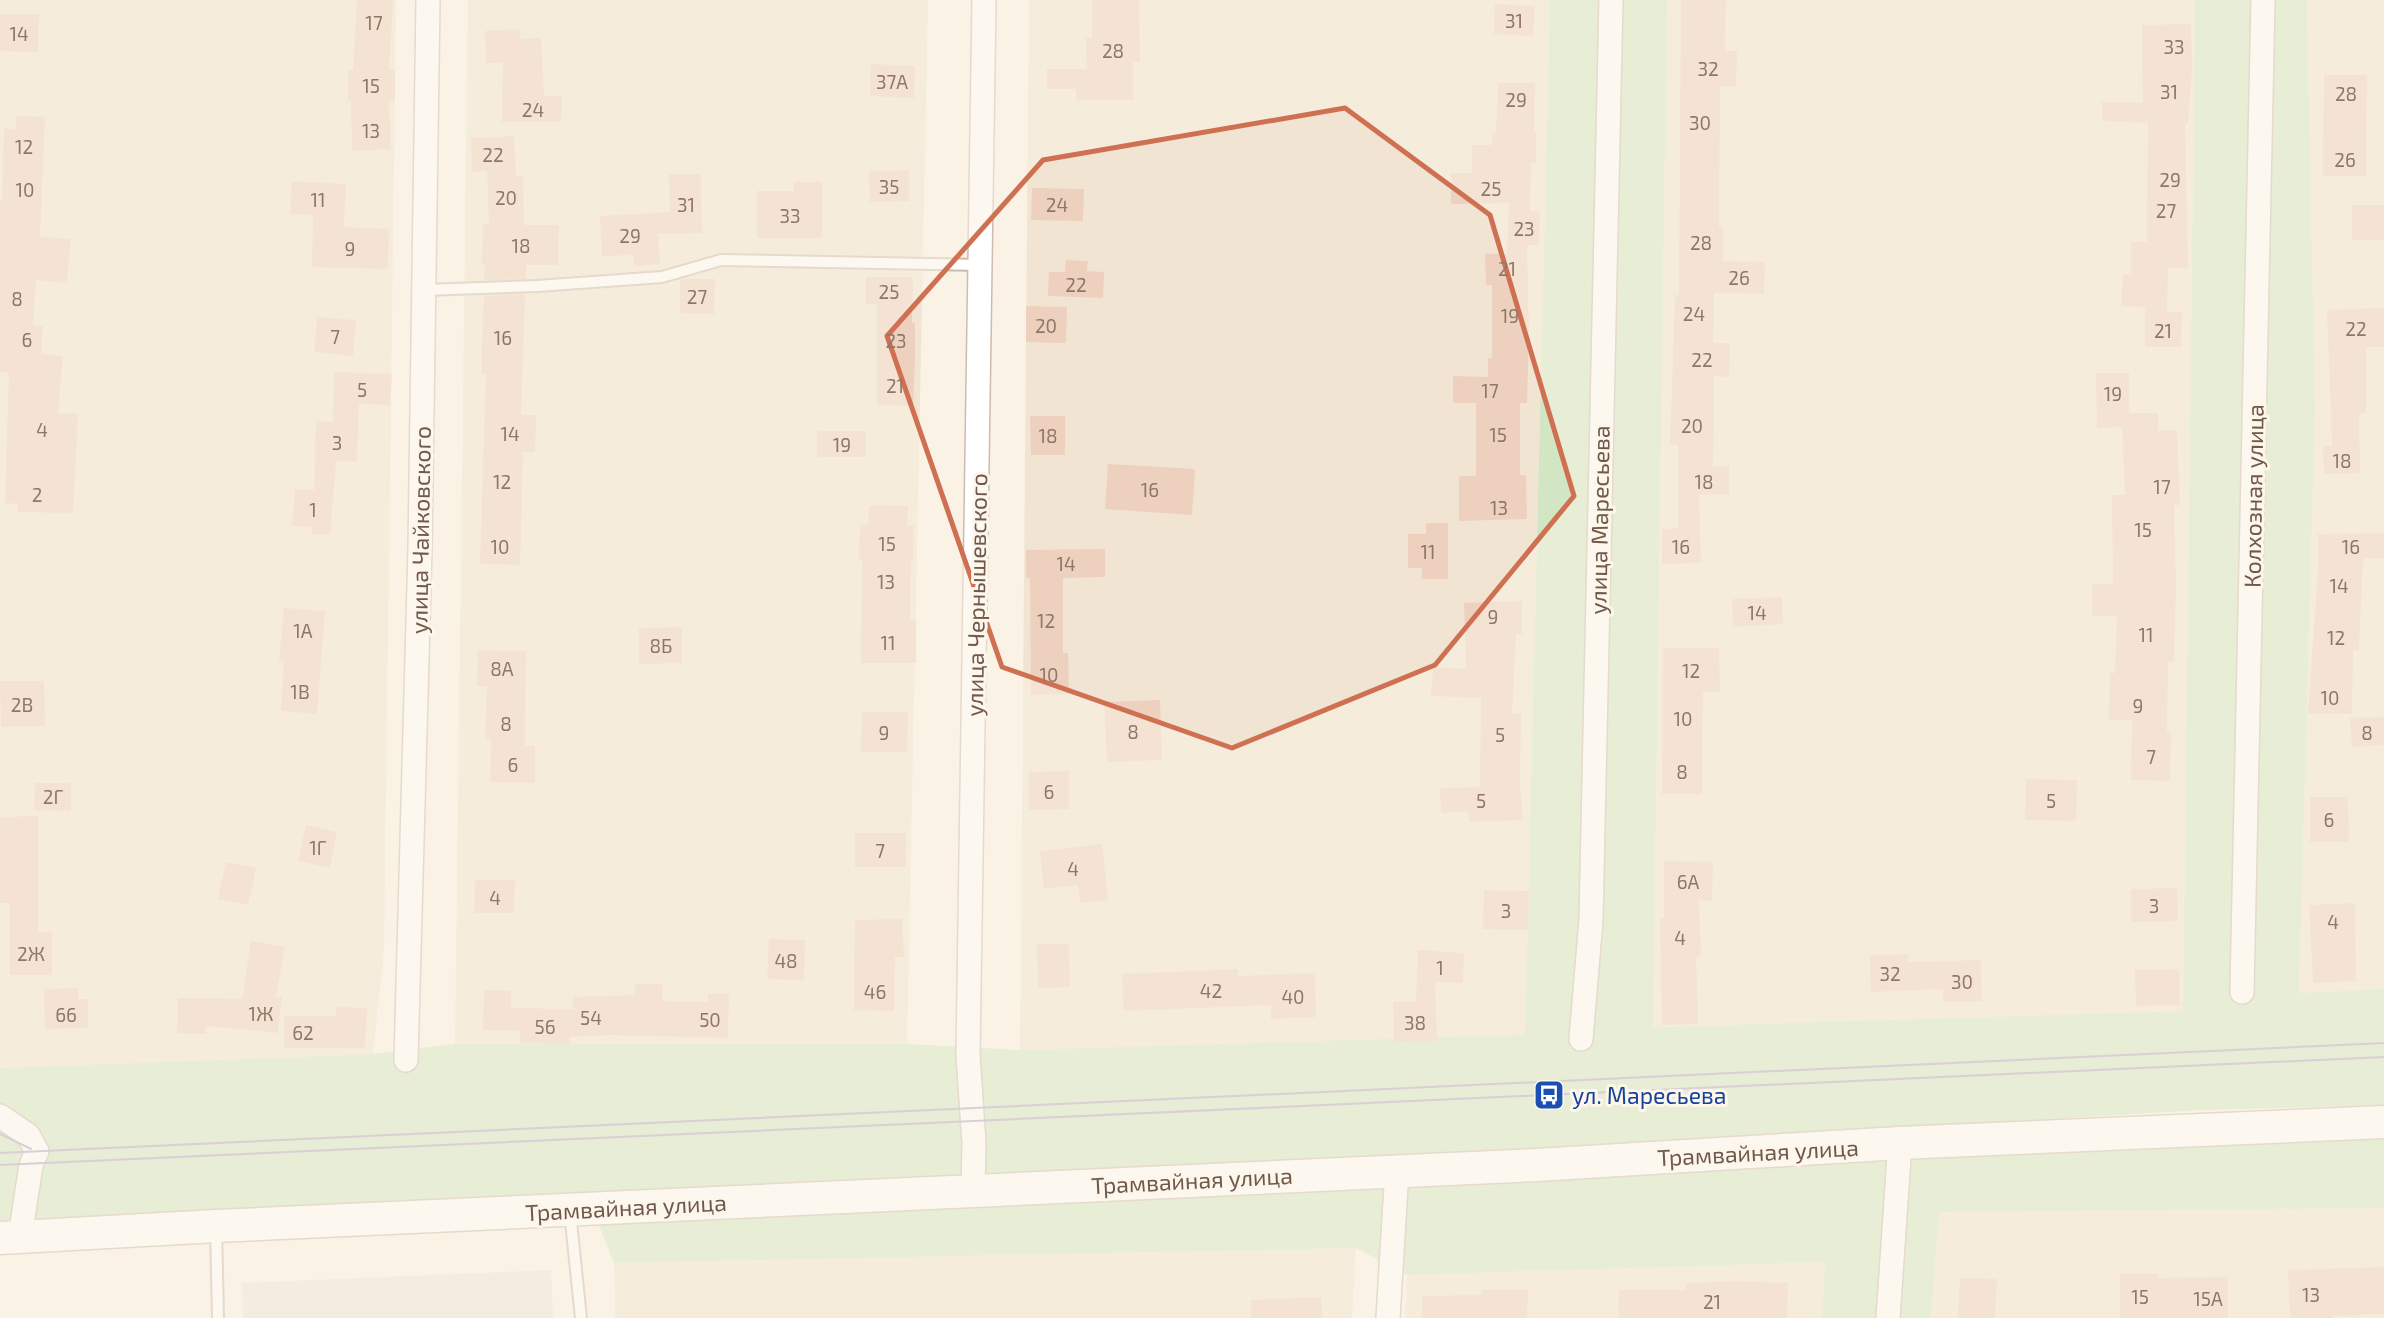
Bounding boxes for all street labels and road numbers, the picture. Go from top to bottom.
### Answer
street label: Колхозная улица [2237,404,2270,588]
street label: улица Маресьева [1583,425,1616,615]
street label: улица Чайковского [404,426,437,634]
street label: улица Чернышевского [960,473,993,717]
street label: Трамвайная улица [1657,1133,1859,1172]
street label: Трамвайная улица [1091,1161,1293,1200]
street label: Трамвайная улица [525,1188,727,1227]

